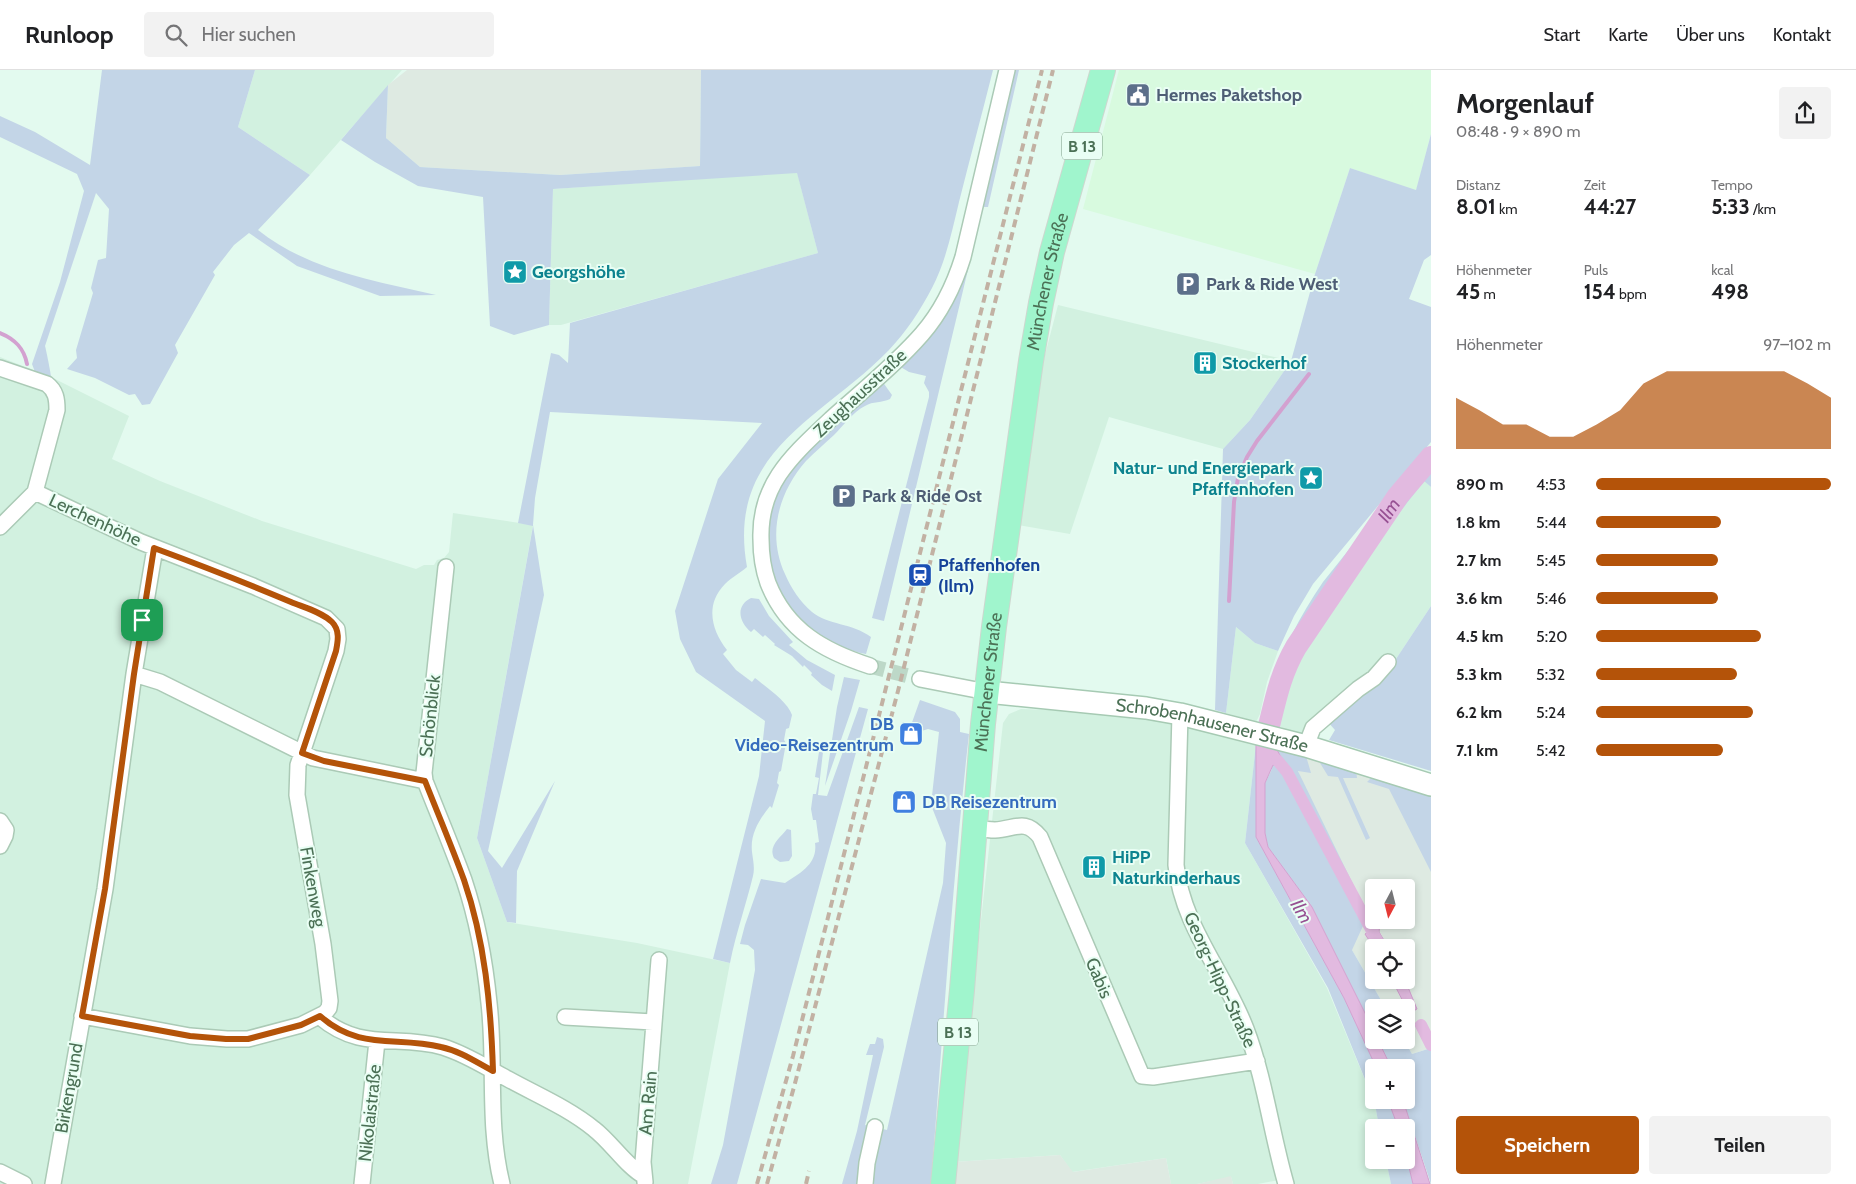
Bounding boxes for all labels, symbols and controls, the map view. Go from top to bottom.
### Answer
search box [144,12,494,57]
text: Runloop [25,20,114,49]
icon: search [162,21,190,49]
text: Hier suchen [202,23,296,46]
text: Start [1544,24,1580,46]
text: Karte [1608,24,1648,46]
text: Über uns [1676,24,1745,46]
text: Kontakt [1773,24,1831,46]
public building icon: Hermes Paketshop [1125,82,1151,108]
place label: Hermes Paketshop [1156,84,1302,106]
text: Morgenlauf [1456,86,1594,120]
button: share [1779,87,1831,139]
text: 08:48 · 9 × 890 m [1456,122,1581,141]
road number: B 13 [1062,132,1102,160]
text: Distanz [1456,176,1501,194]
text: Zeit [1584,176,1606,194]
text: Tempo [1711,176,1753,194]
text: 8.01 [1456,194,1496,219]
text: 44:27 [1584,194,1636,219]
text: 5:33 [1711,194,1750,219]
text: km [1496,200,1517,218]
text: /km [1750,200,1776,218]
street label: Münchener Straße [1022,210,1073,352]
place icon: Georgshöhe [502,259,528,285]
place label: Georgshöhe [532,261,625,283]
text: Höhenmeter [1456,261,1532,279]
text: Puls [1584,261,1608,279]
text: kcal [1711,261,1734,279]
parking icon: Park & Ride West [1175,271,1201,297]
place label: Park & Ride West [1206,273,1338,295]
text: 45 [1456,279,1480,304]
text: 154 [1584,279,1616,304]
text: 498 [1711,279,1749,304]
text: m [1480,285,1496,303]
text: bpm [1616,285,1647,303]
text: Höhenmeter [1456,335,1542,354]
text: 97–102 m [1763,335,1831,354]
street label: Zeughausstraße [809,344,911,442]
building icon: Stockerhof [1192,350,1218,376]
place label: Stockerhof [1222,352,1307,374]
place label: Natur- und Energiepark Pfaffenhofen [1113,457,1294,500]
place icon: Natur- und Energiepark Pfaffenhofen [1298,465,1324,491]
text: 890 m [1456,475,1503,494]
text: 4:53 [1536,475,1566,494]
parking icon: Park & Ride Ost [831,483,857,509]
place label: Park & Ride Ost [862,485,982,507]
street label: Lerchenhöhe [45,489,145,551]
water label: Ilm [1373,494,1405,527]
text: 1.8 km [1456,513,1500,532]
text: 5:44 [1536,513,1566,532]
text: 2.7 km [1456,551,1501,570]
text: 5:45 [1536,551,1566,570]
place label: Pfaffenhofen (Ilm) [938,554,1040,597]
station icon: Pfaffenhofen (Ilm) [907,562,933,588]
text: 3.6 km [1456,589,1502,608]
text: 5:46 [1536,589,1566,608]
pin [121,599,163,641]
icon: arrive [128,606,156,634]
street label: Münchener Straße [970,611,1007,753]
text: 4.5 km [1456,627,1503,646]
text: 5:20 [1536,627,1568,646]
text: 5.3 km [1456,665,1502,684]
text: 5:32 [1536,665,1565,684]
street label: Schönblick [415,673,445,758]
street label: Schrobenhausener Straße [1115,694,1311,757]
text: 6.2 km [1456,703,1502,722]
text: 5:24 [1536,703,1566,722]
place label: DB Video-Reisezentrum [735,713,894,756]
shop icon: DB Video-Reisezentrum [898,721,924,747]
text: 7.1 km [1456,741,1498,760]
text: 5:42 [1536,741,1566,760]
shop icon: DB Reisezentrum [891,789,917,815]
place label: DB Reisezentrum [922,791,1057,813]
street label: Finkenweg [295,845,331,930]
place label: HiPP Naturkinderhaus [1112,846,1241,889]
building icon: HiPP Naturkinderhaus [1081,854,1107,880]
north arrow [1365,879,1415,929]
map controls [1365,879,1415,1169]
water label: Ilm [1286,895,1318,928]
street label: Georg-Hipp-Straße [1179,909,1261,1051]
button: locate [1365,939,1415,989]
street label: Gabis [1081,954,1117,1002]
button: layers [1365,999,1415,1049]
road number: B 13 [938,1019,978,1046]
street label: Birkengrund [50,1041,88,1135]
button: + [1365,1059,1415,1109]
street label: Nikolaistraße [354,1063,386,1163]
street label: Am Rain [634,1070,662,1136]
button: Speichern [1456,1116,1639,1174]
button: Teilen [1649,1116,1831,1174]
button: − [1365,1119,1415,1169]

